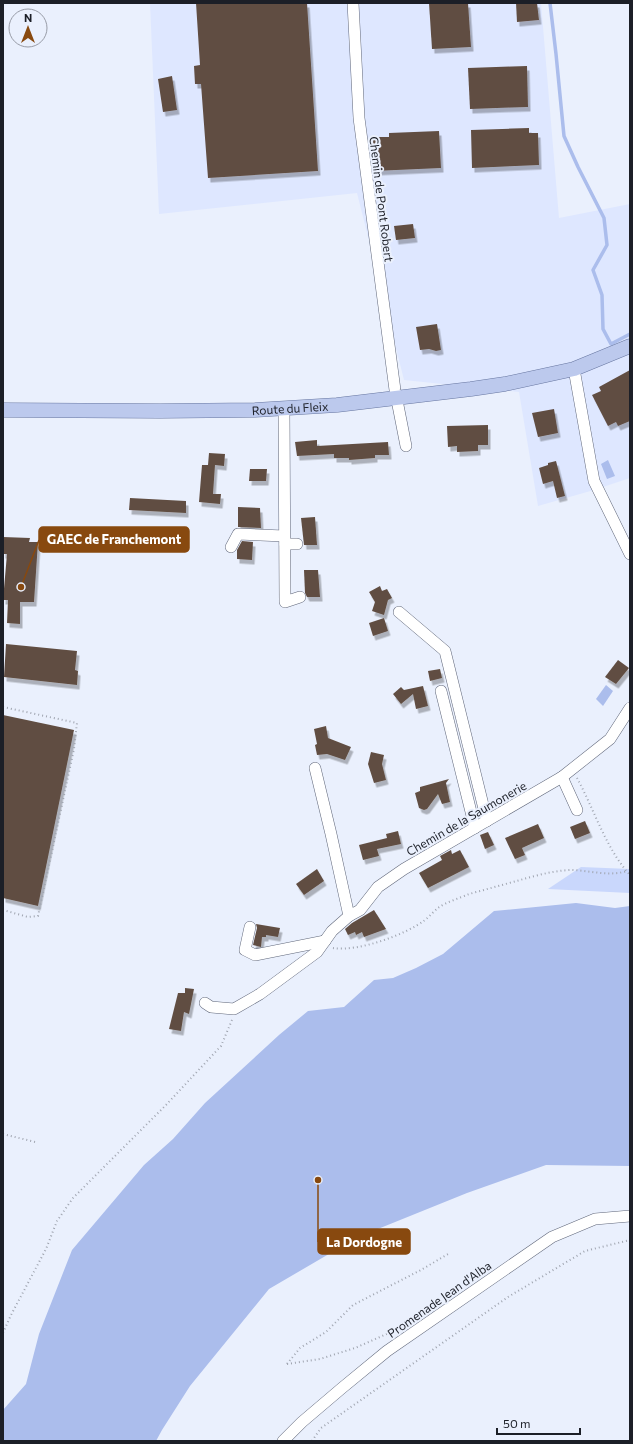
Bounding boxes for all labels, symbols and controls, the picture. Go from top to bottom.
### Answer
north arrow [8,8,48,48]
text: N [24,11,32,24]
street label: Chemin de Pont Robert [367,135,397,263]
street label: Route du Fleix [251,399,329,417]
callout: GAEC de Franchemont [39,527,189,552]
text: GAEC de Franchemont [47,531,182,547]
street label: Chemin de la Saumonerie [403,778,529,858]
callout: La Dordogne [318,1229,410,1254]
text: La Dordogne [326,1234,402,1250]
street label: Promenade Jean d'Alba [384,1258,494,1341]
scale bar [497,1410,580,1436]
text: 50 m [503,1416,531,1430]

